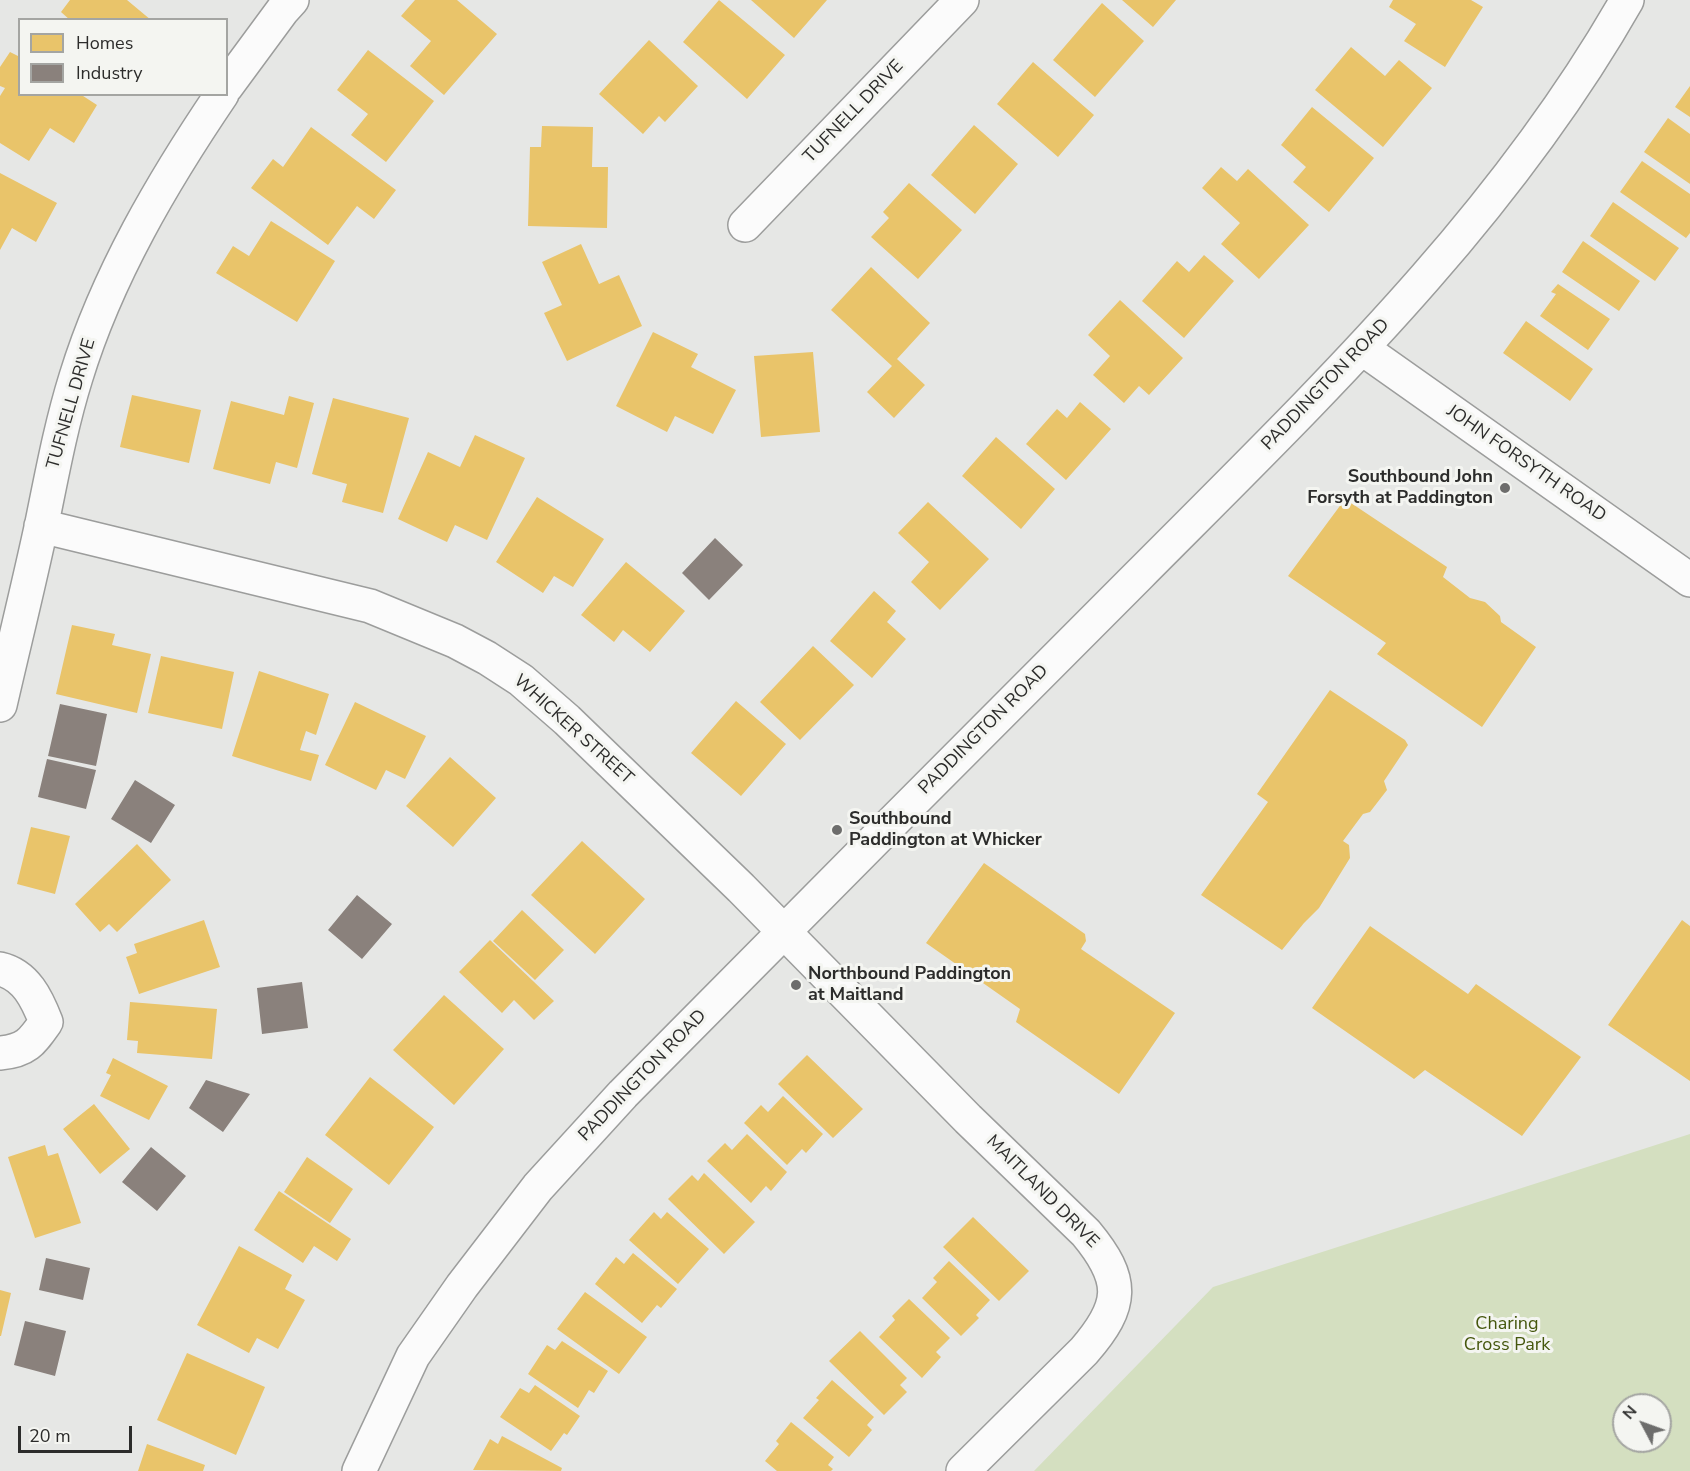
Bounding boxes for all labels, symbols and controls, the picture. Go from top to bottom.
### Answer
legend [18,18,228,96]
text: Homes [76,31,133,55]
street label: TUFNELL DRIVE [799,56,909,168]
text: Industry [76,61,143,85]
street label: PADDINGTON ROAD [1258,315,1394,455]
street label: TUFNELL DRIVE [43,336,101,472]
street label: JOHN FORSYTH ROAD [1442,401,1610,527]
place label: Southbound John Forsyth at Paddington [1307,467,1493,510]
marker: Southbound John Forsyth at Paddington [1498,481,1512,495]
street label: PADDINGTON ROAD [915,661,1053,799]
street label: WHICKER STREET [509,670,637,790]
place label: Southbound Paddington at Whicker [849,809,1042,852]
marker: Southbound Paddington at Whicker [830,823,844,837]
place label: Northbound Paddington at Maitland [808,964,1011,1006]
marker: Northbound Paddington at Maitland [789,978,803,992]
street label: PADDINGTON ROAD [575,1006,711,1146]
street label: MAITLAND DRIVE [981,1131,1103,1253]
park label: Charing Cross Park [1464,1314,1550,1356]
north arrow [1612,1393,1672,1453]
text: N [1618,1401,1642,1424]
scale bar [21,1414,135,1452]
text: 20 m [29,1424,71,1448]

